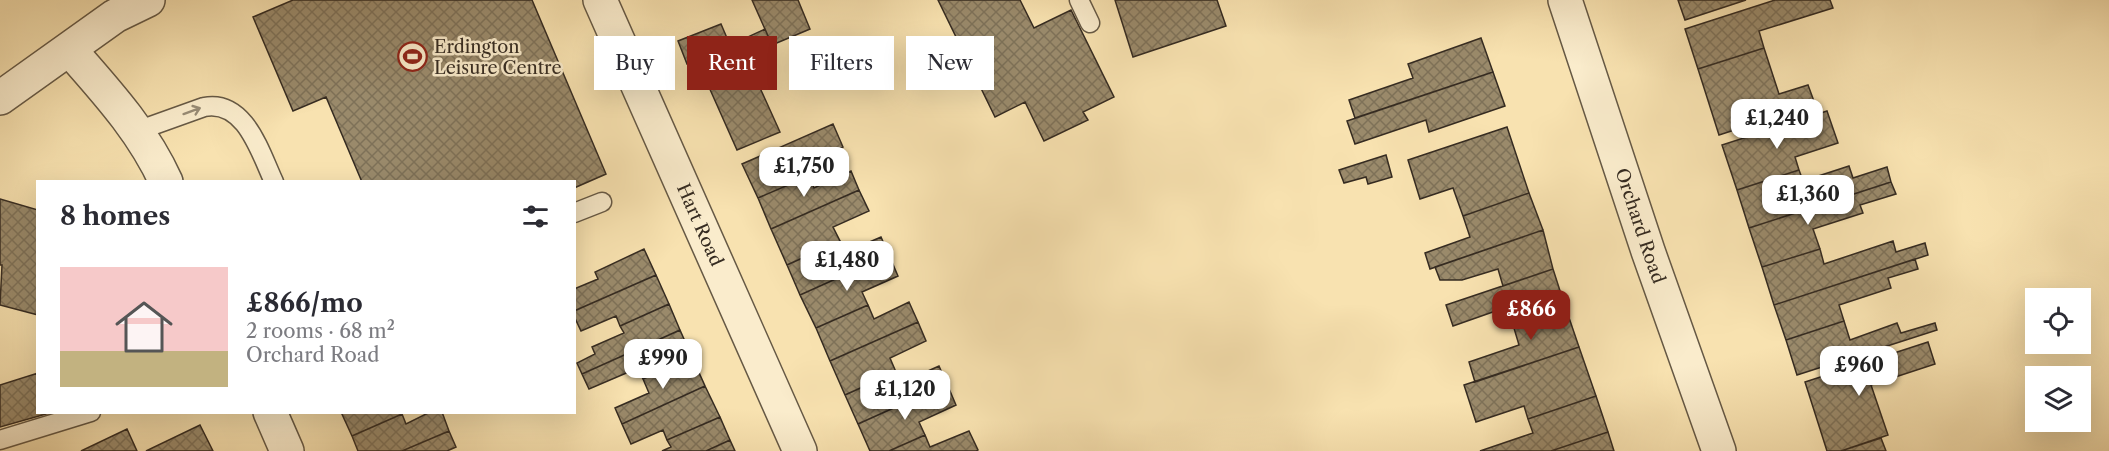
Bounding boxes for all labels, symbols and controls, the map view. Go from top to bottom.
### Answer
place label: Erdington Leisure Centre [434,36,562,79]
chip: Buy [594,36,675,90]
chip: Rent [687,36,777,90]
chip: Filters [789,36,894,90]
chip: New [906,36,994,90]
sports icon: Erdington Leisure Centre [397,41,429,73]
pin: £1,240 [1728,99,1826,150]
one-way arrow [182,105,201,116]
text: £1,240 [1745,106,1809,130]
pin: £1,750 [755,147,853,198]
text: £1,750 [773,154,835,178]
street label: Orchard Road [1610,165,1670,287]
pin: £1,360 [1759,175,1857,226]
street label: Hart Road [672,180,728,270]
text: £1,360 [1776,182,1840,206]
text: 8 homes [60,200,170,232]
icon: filters [519,200,552,233]
pin: £1,480 [798,241,896,292]
text: £1,480 [815,248,879,272]
text: £866/mo [246,287,363,319]
map controls [2025,288,2091,432]
button: locate [2025,288,2091,354]
pin: £866 [1495,290,1567,341]
icon: home [108,291,180,363]
text: £866 [1506,297,1556,321]
text: 2 rooms · 68 m² [246,319,395,343]
pin: £990 [627,339,699,390]
text: Orchard Road [246,343,380,367]
text: £990 [638,346,688,370]
pin: £960 [1823,346,1895,397]
text: £960 [1834,353,1884,377]
button: layers [2025,366,2091,432]
pin: £1,120 [856,370,954,421]
text: £1,120 [874,377,936,401]

